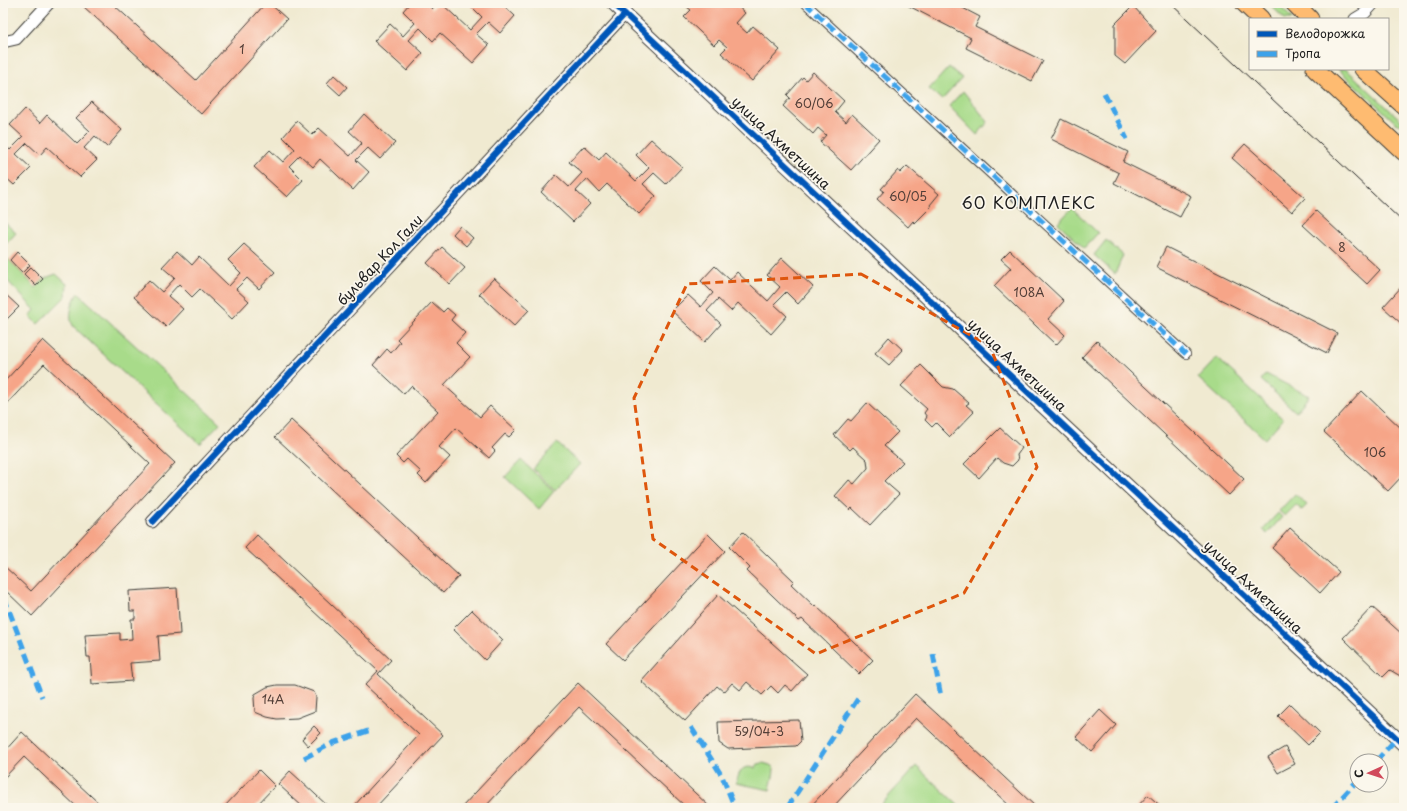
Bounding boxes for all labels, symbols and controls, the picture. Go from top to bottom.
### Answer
legend [1249,18,1389,70]
text: Велодорожка [1285,24,1365,42]
house number: 1 [239,40,245,58]
text: Тропа [1285,44,1321,62]
street label: улица Ахметшина [727,91,836,194]
house number: 60/06 [795,94,833,112]
house number: 60/05 [889,187,927,205]
district label: 60 КОМПЛЕКС [962,190,1096,214]
street label: бульвар Кол Гали [332,209,428,310]
house number: 8 [1338,238,1346,256]
house number: 108А [1014,283,1044,301]
street label: улица Ахметшина [963,313,1072,416]
house number: 106 [1364,443,1386,461]
street label: улица Ахметшина [1199,535,1308,638]
house number: 14А [262,690,284,708]
house number: 59/04-3 [734,722,784,740]
north arrow [1349,753,1389,793]
text: С [1350,769,1367,778]

